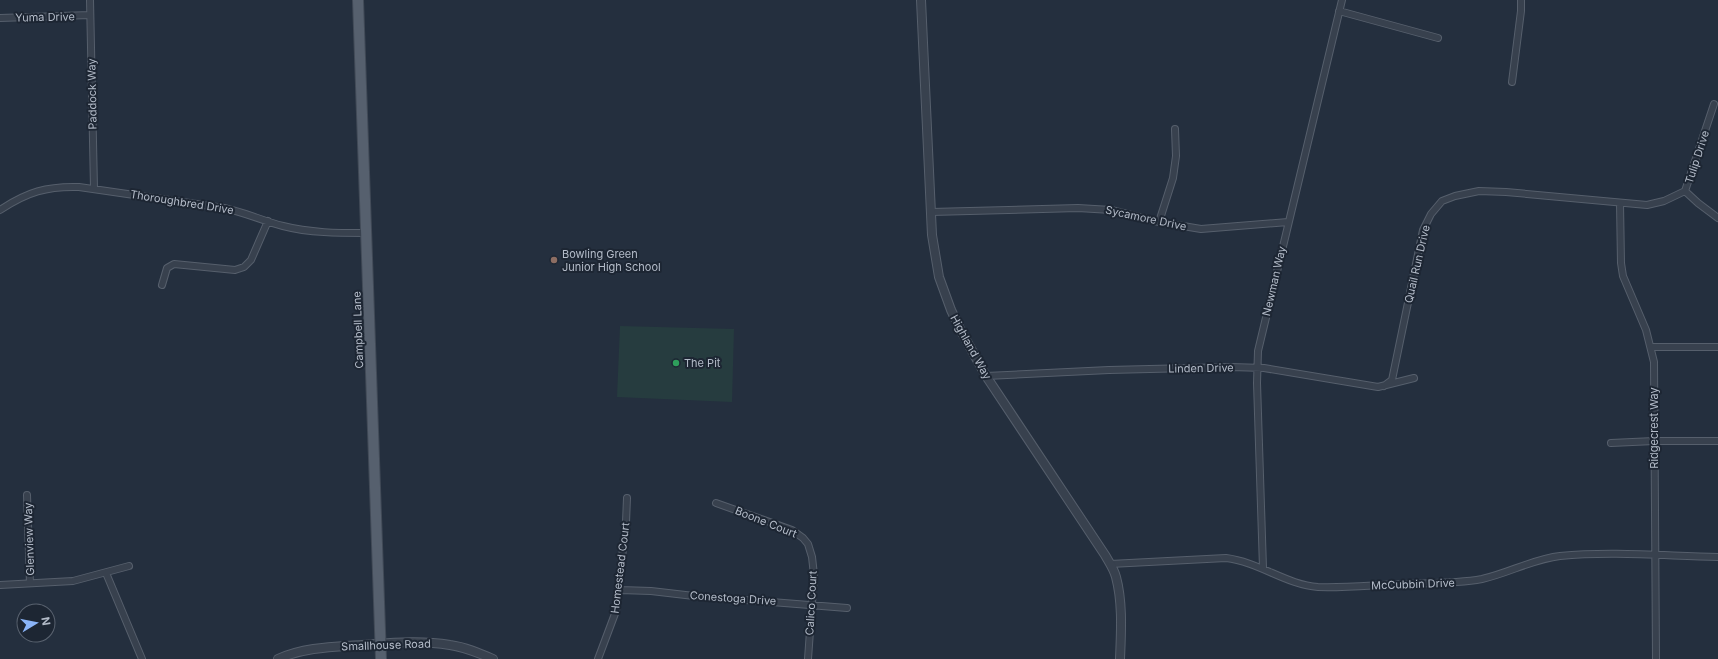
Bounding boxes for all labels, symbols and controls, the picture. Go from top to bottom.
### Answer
street label: Yuma Drive [15,9,75,25]
street label: Paddock Way [84,58,100,130]
street label: Tulip Drive [1682,129,1712,185]
street label: Thoroughbred Drive [129,187,235,217]
street label: Sycamore Drive [1104,203,1188,233]
street label: Quail Run Drive [1401,223,1433,305]
street label: Newman Way [1259,245,1289,317]
place label: Bowling Green Junior High School [562,247,661,274]
marker: Bowling Green Junior High School [549,255,559,265]
street label: Campbell Lane [350,291,366,369]
street label: Highland Way [947,312,995,382]
place label: The Pit [684,356,721,370]
marker: The Pit [671,358,681,368]
street label: Linden Drive [1168,360,1234,376]
street label: Ridgecrest Way [1647,387,1661,469]
street label: Glenview Way [21,502,37,576]
street label: Boone Court [733,503,799,541]
street label: Homestead Court [607,521,633,614]
street label: Calico Court [802,570,820,636]
street label: McCubbin Drive [1371,576,1455,592]
street label: Conestoga Drive [689,588,777,608]
north arrow [16,603,56,643]
text: N [38,616,53,627]
street label: Smallhouse Road [341,636,431,654]

